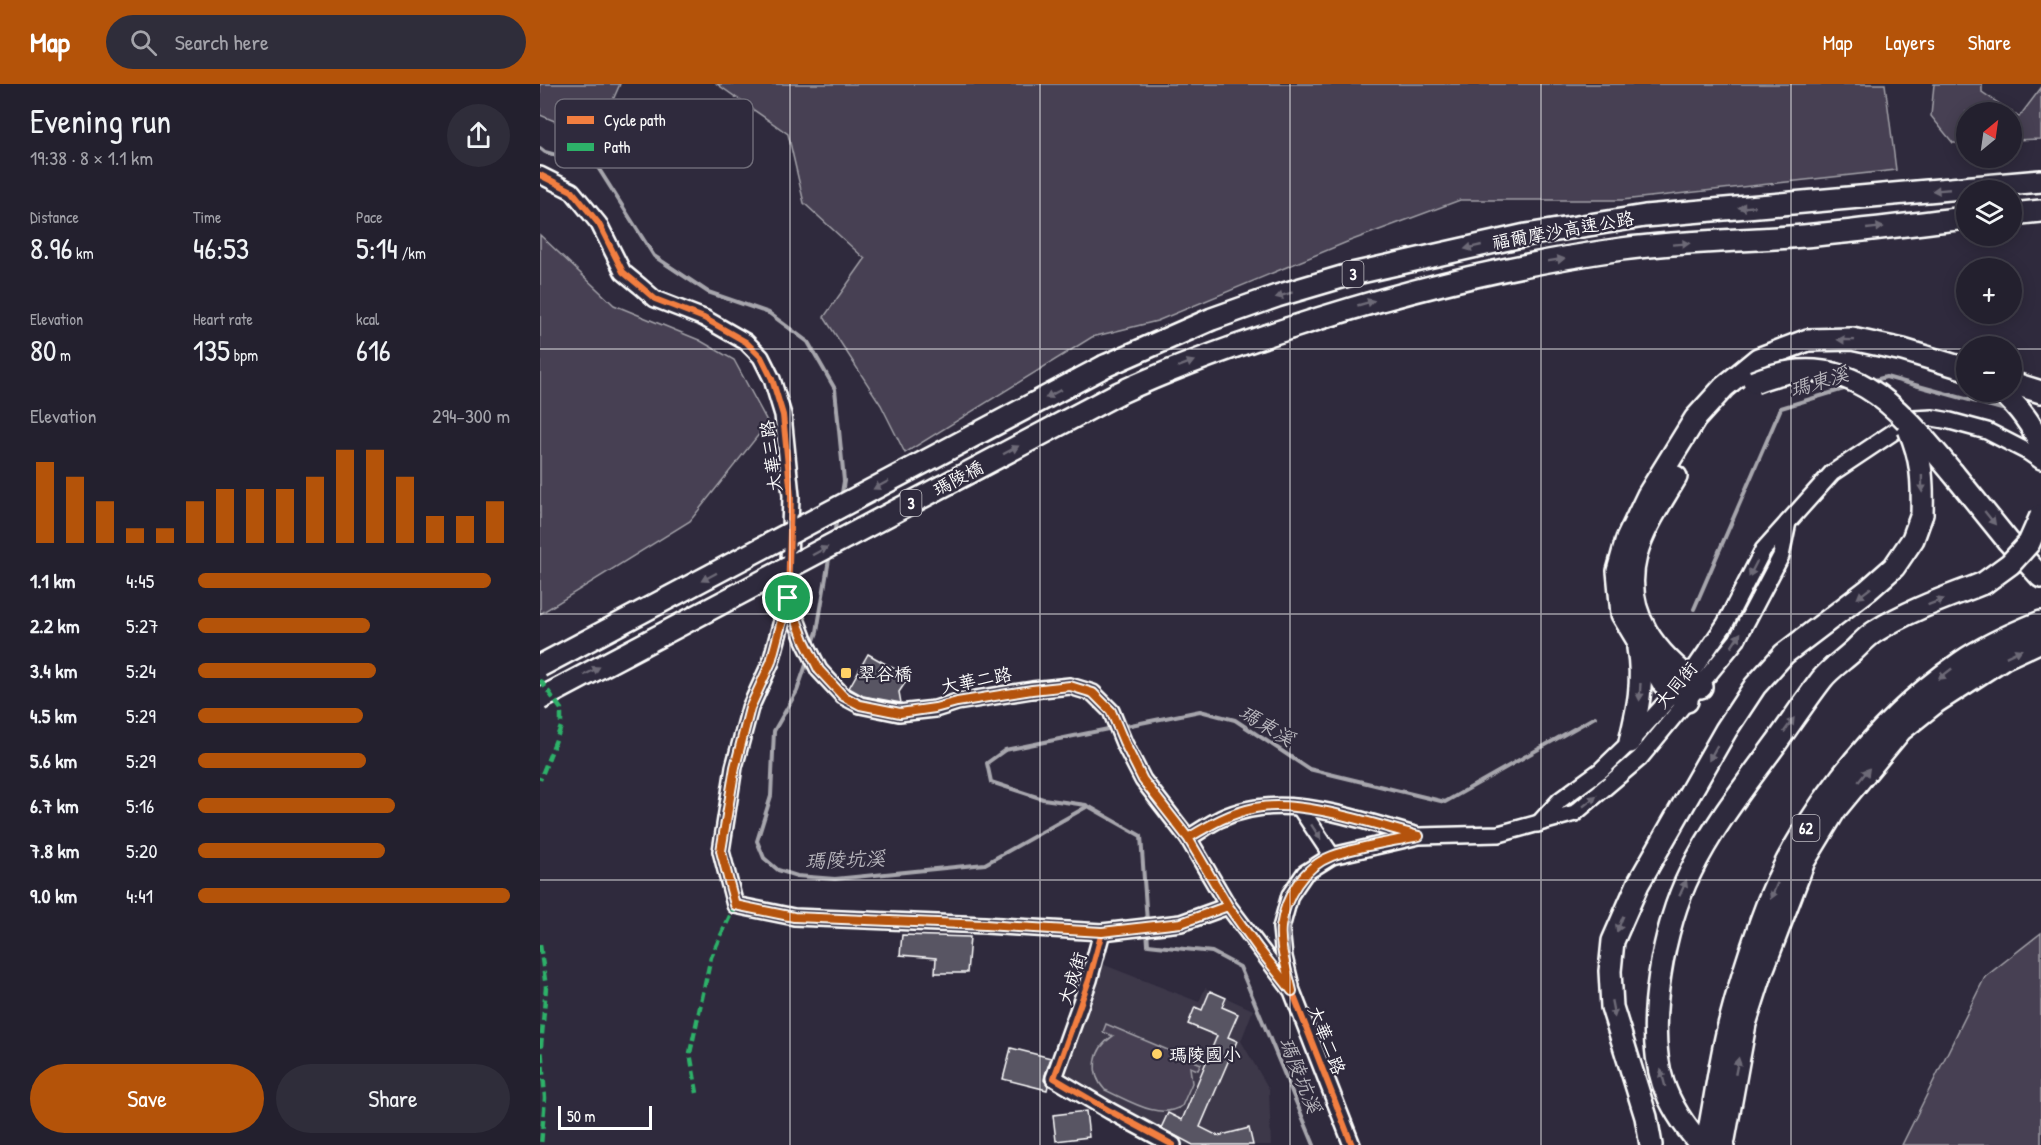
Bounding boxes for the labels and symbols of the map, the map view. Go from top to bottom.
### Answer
legend [555,99,753,168]
north arrow [1956,102,2022,168]
text: Cycle path [604,109,666,131]
text: Path [604,136,630,158]
one-way arrow [1931,185,1950,195]
one-way arrow [1737,202,1756,212]
street label: 福爾摩沙高速公路 [1490,205,1636,255]
one-way arrow [1866,223,1885,233]
one-way arrow [1672,239,1691,248]
one-way arrow [1463,243,1482,252]
one-way arrow [1546,255,1565,264]
road number: 3 [1342,261,1364,287]
one-way arrow [1275,291,1293,300]
one-way arrow [1357,298,1375,307]
one-way arrow [1836,335,1855,344]
one-way arrow [1177,359,1195,368]
water label: 瑪東溪 [1786,359,1853,403]
one-way arrow [1044,389,1061,399]
street label: 大華三路 [754,419,788,493]
one-way arrow [1003,445,1020,455]
street label: 瑪陵橋 [928,454,988,502]
one-way arrow [1917,474,1927,493]
one-way arrow [872,480,889,490]
road number: 3 [900,490,922,516]
one-way arrow [1983,510,1996,526]
one-way arrow [812,546,829,556]
one-way arrow [1748,560,1758,577]
one-way arrow [700,572,717,582]
pin [762,572,813,623]
one-way arrow [1856,587,1872,600]
one-way arrow [1927,597,1945,607]
one-way arrow [1730,632,1741,648]
one-way arrow [2005,649,2022,658]
street label: 大同街 [1649,656,1703,714]
place label: 翠谷橋 [858,661,912,686]
street label: 大華二路 [938,661,1014,699]
one-way arrow [583,666,600,676]
marker: 翠谷橋 [839,666,853,680]
one-way arrow [1937,668,1953,681]
one-way arrow [1636,683,1645,702]
water label: 瑪東溪 [1234,698,1301,753]
one-way arrow [1783,717,1795,732]
one-way arrow [1708,745,1719,761]
one-way arrow [1857,768,1870,783]
one-way arrow [1582,795,1598,808]
road number: 62 [1792,815,1820,841]
one-way arrow [1310,823,1321,840]
water label: 瑪陵坑溪 [805,844,886,874]
one-way arrow [1678,878,1688,896]
one-way arrow [1769,882,1779,900]
one-way arrow [1615,916,1625,934]
street label: 大成街 [1052,948,1092,1008]
one-way arrow [1609,1000,1618,1019]
street label: 大華二路 [1302,1002,1352,1078]
water label: 瑪陵坑溪 [1273,1033,1329,1118]
place label: 瑪陵國小 [1169,1042,1241,1067]
marker: 瑪陵國小 [1150,1047,1164,1061]
one-way arrow [1733,1056,1742,1075]
one-way arrow [1658,1069,1667,1087]
scale bar [558,1103,652,1130]

